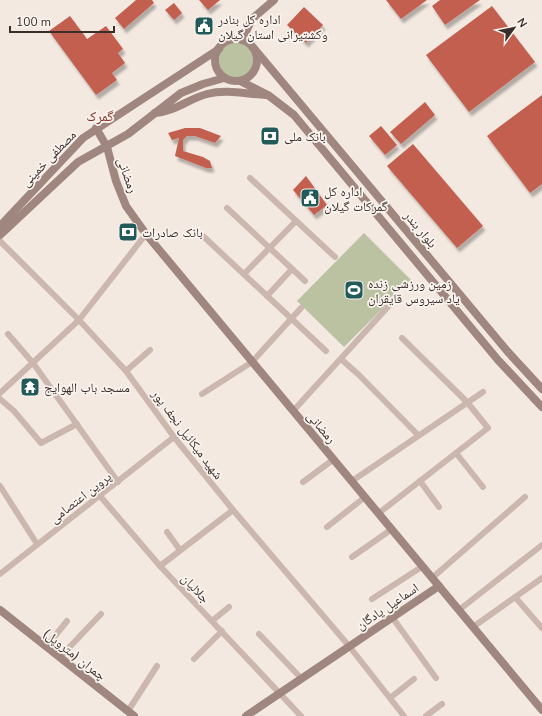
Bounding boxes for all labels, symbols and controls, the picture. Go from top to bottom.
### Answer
scale bar [10,8,114,34]
north arrow [494,8,534,48]
place label: اداره کل بنادر وکشتیرانی استان گیلان [217,11,328,44]
text: 100 m [16,14,51,30]
public building icon: اداره کل بنادر وکشتیرانی استان گیلان [193,15,215,37]
text: N [513,15,530,30]
district label: گمرک [86,107,114,126]
bank icon: بانک ملی [259,125,281,147]
street label: مصطفی خمینی [17,126,80,191]
place label: بانک ملی [284,128,326,146]
street label: رمضانی [113,155,142,196]
place label: اداره کل گمرکات گیلان [324,183,388,216]
public building icon: اداره کل گمرکات گیلان [299,187,321,209]
street label: بلوار بندر [399,207,441,252]
bank icon: بانک صادرات [117,221,139,243]
place label: بانک صادرات [142,224,203,242]
place label: زمین ورزشی زنده یاد سیروس قایقران [368,275,460,308]
sports icon: زمین ورزشی زنده یاد سیروس قایقران [343,279,365,301]
temple icon: مسجد باب الهوایج [19,376,41,398]
place label: مسجد باب الهوایج [44,379,130,397]
street label: شهید میکائیل نجف پور [147,385,227,483]
street label: رمضانی [302,408,340,448]
street label: پروین اعتصامی [46,468,115,528]
street label: جلالیان [177,570,214,607]
street label: اسماعیل پادگان [353,579,422,634]
street label: چمران (متروپل) [39,625,110,685]

